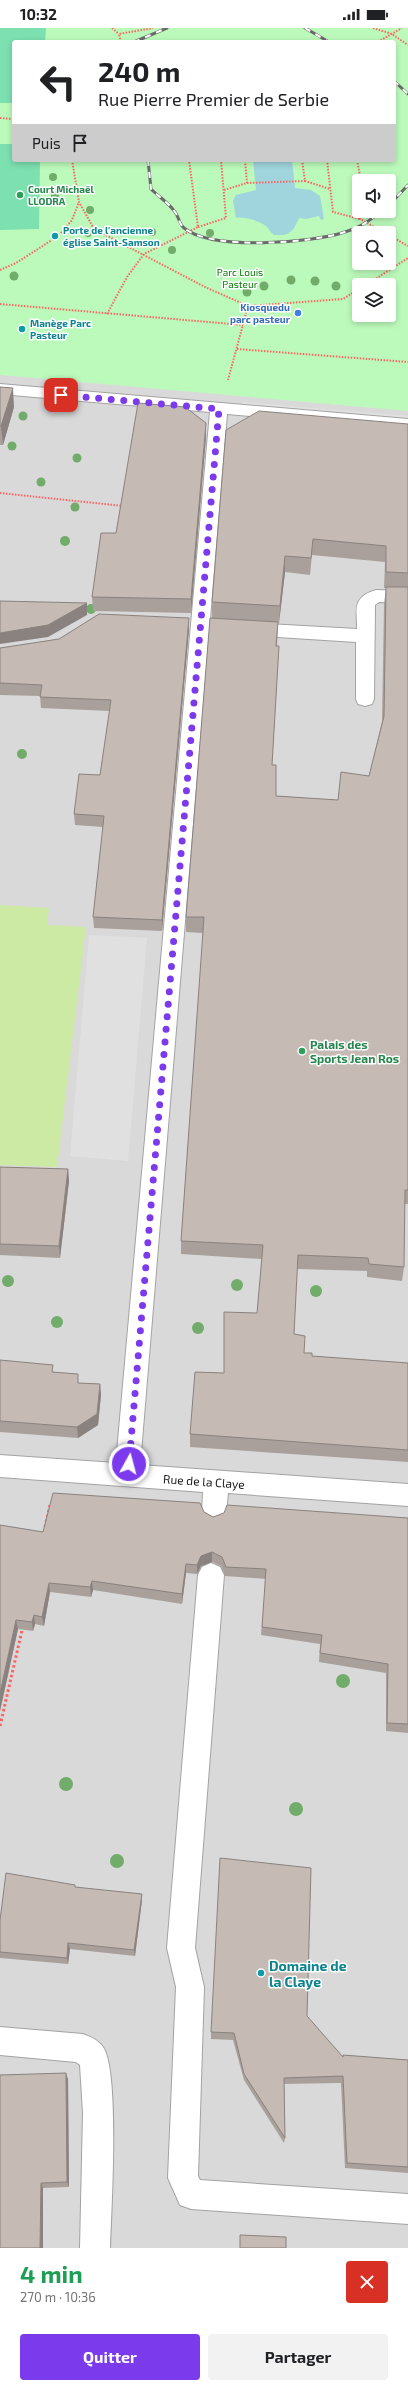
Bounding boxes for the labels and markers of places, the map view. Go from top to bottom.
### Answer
place label: Court Michaël LLODRA [28,183,95,207]
marker: Court Michaël LLODRA [15,190,25,200]
place label: Porte de l'ancienne église Saint-Samson [63,224,160,248]
marker: Porte de l'ancienne église Saint-Samson [50,231,60,241]
place label: Kiosquedu parc pasteur [230,301,291,325]
marker: Kiosquedu parc pasteur [293,308,303,318]
place label: Manège Parc Pasteur [30,317,91,341]
marker: Manège Parc Pasteur [17,324,27,334]
pin [44,378,78,412]
place label: Palais des Sports Jean Ros [310,1037,399,1065]
marker: Palais des Sports Jean Ros [297,1046,307,1056]
place label: Domaine de la Claye [269,1957,347,1990]
marker: Domaine de la Claye [256,1968,266,1978]

